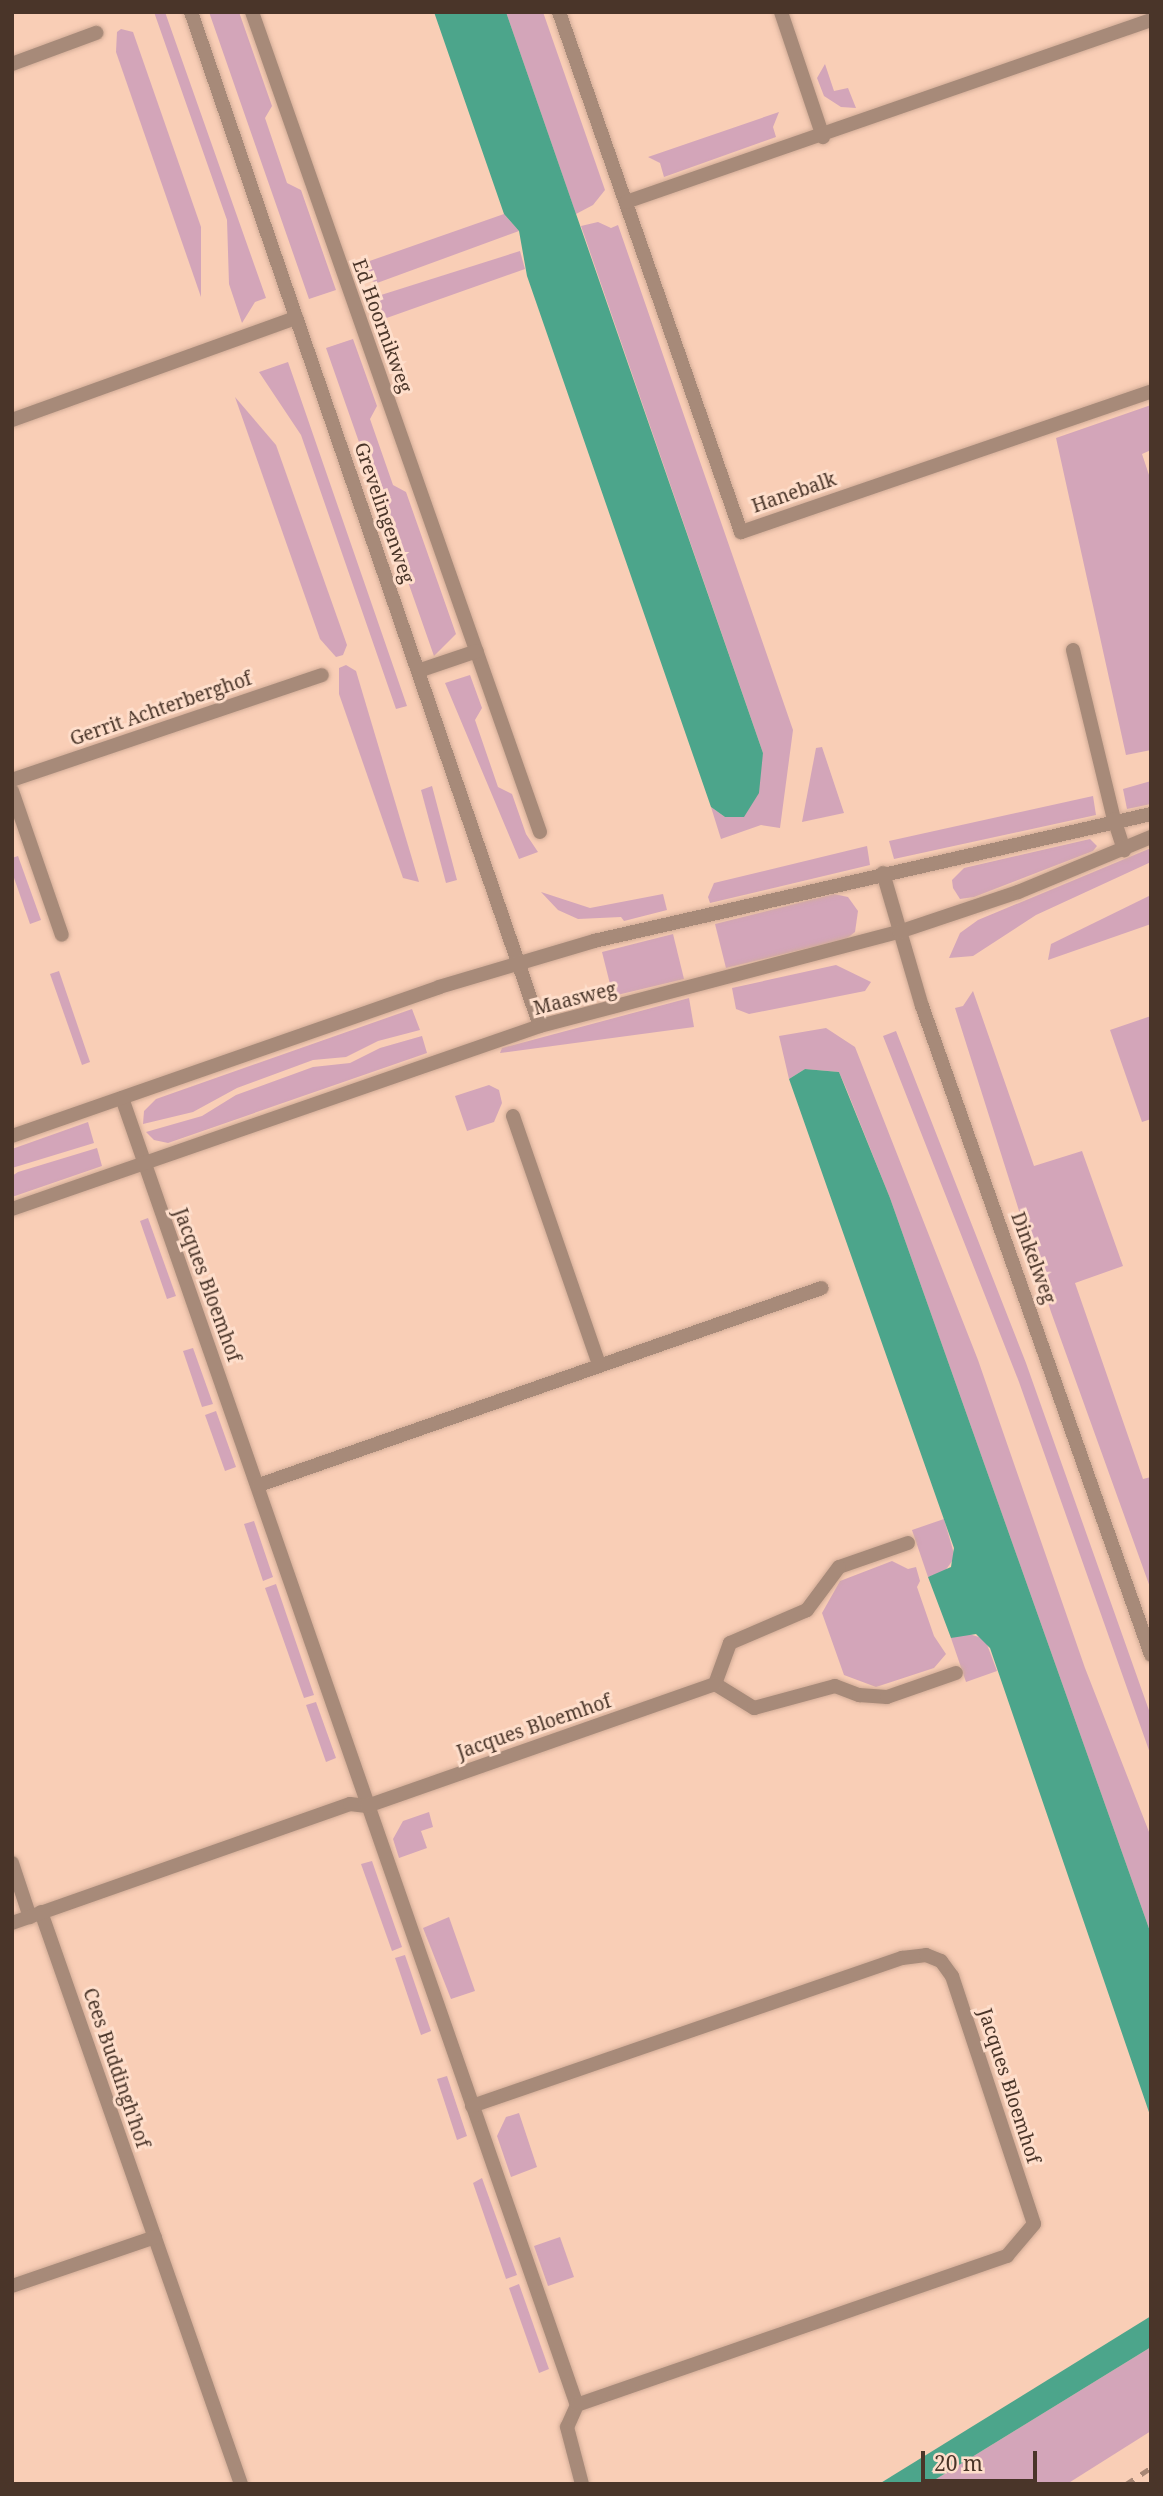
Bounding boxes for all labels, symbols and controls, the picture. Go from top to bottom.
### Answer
street label: Ed Hoornikweg [347,256,417,396]
street label: Grevelingenweg [349,440,419,586]
street label: Hanebalk [749,468,839,518]
street label: Gerrit Achterberghof [67,667,255,751]
street label: Maasweg [531,978,619,1020]
street label: Jacques Bloemhof [169,1205,245,1365]
street label: Dinkelweg [1006,1209,1060,1307]
street label: Jacques Bloemhof [454,1690,614,1764]
street label: Cees Buddingh'hof [78,1985,154,2151]
street label: Jacques Bloemhof [973,2006,1045,2166]
scale bar [925,2436,1040,2480]
text: 20 m [934,2449,983,2477]

